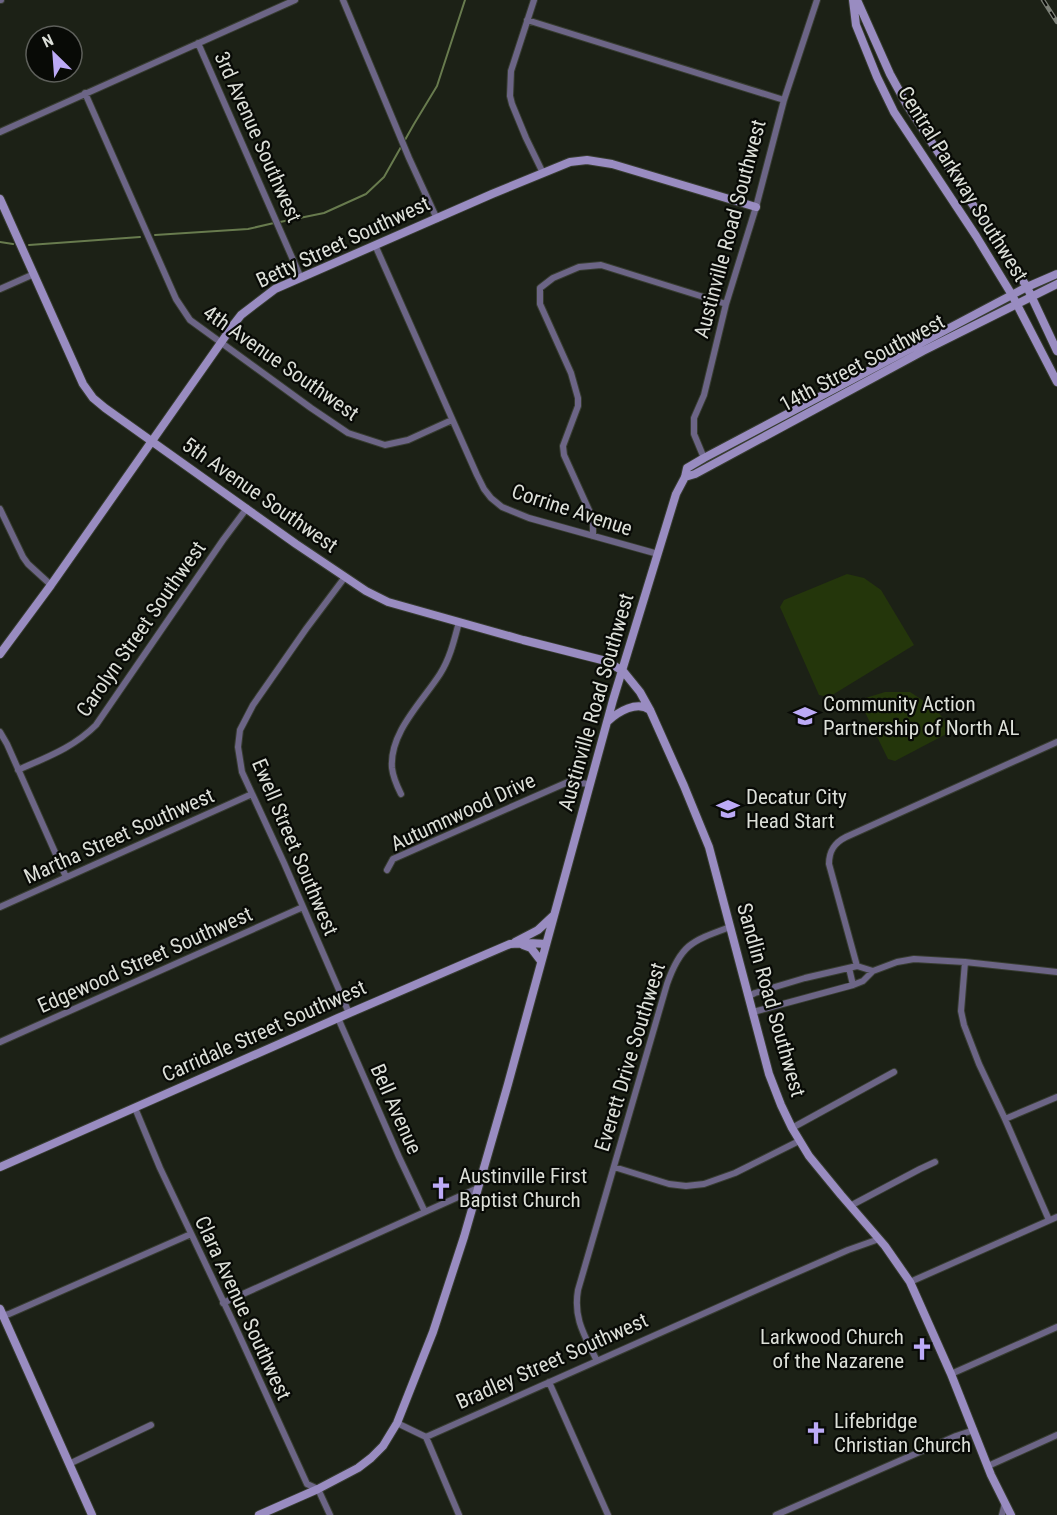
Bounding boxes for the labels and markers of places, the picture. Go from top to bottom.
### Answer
place label: Community Action Partnership of North AL [823,692,1020,740]
school or university icon: Community Action Partnership of North AL [792,703,818,729]
place label: Decatur City Head Start [746,785,847,833]
school or university icon: Decatur City Head Start [715,796,741,822]
place label: Austinville First Baptist Church [459,1164,587,1212]
church icon: Austinville First Baptist Church [428,1175,454,1201]
place label: Larkwood Church of the Nazarene [760,1325,904,1373]
church icon: Larkwood Church of the Nazarene [909,1336,935,1362]
place label: Lifebridge Christian Church [834,1409,971,1457]
church icon: Lifebridge Christian Church [803,1420,829,1446]

